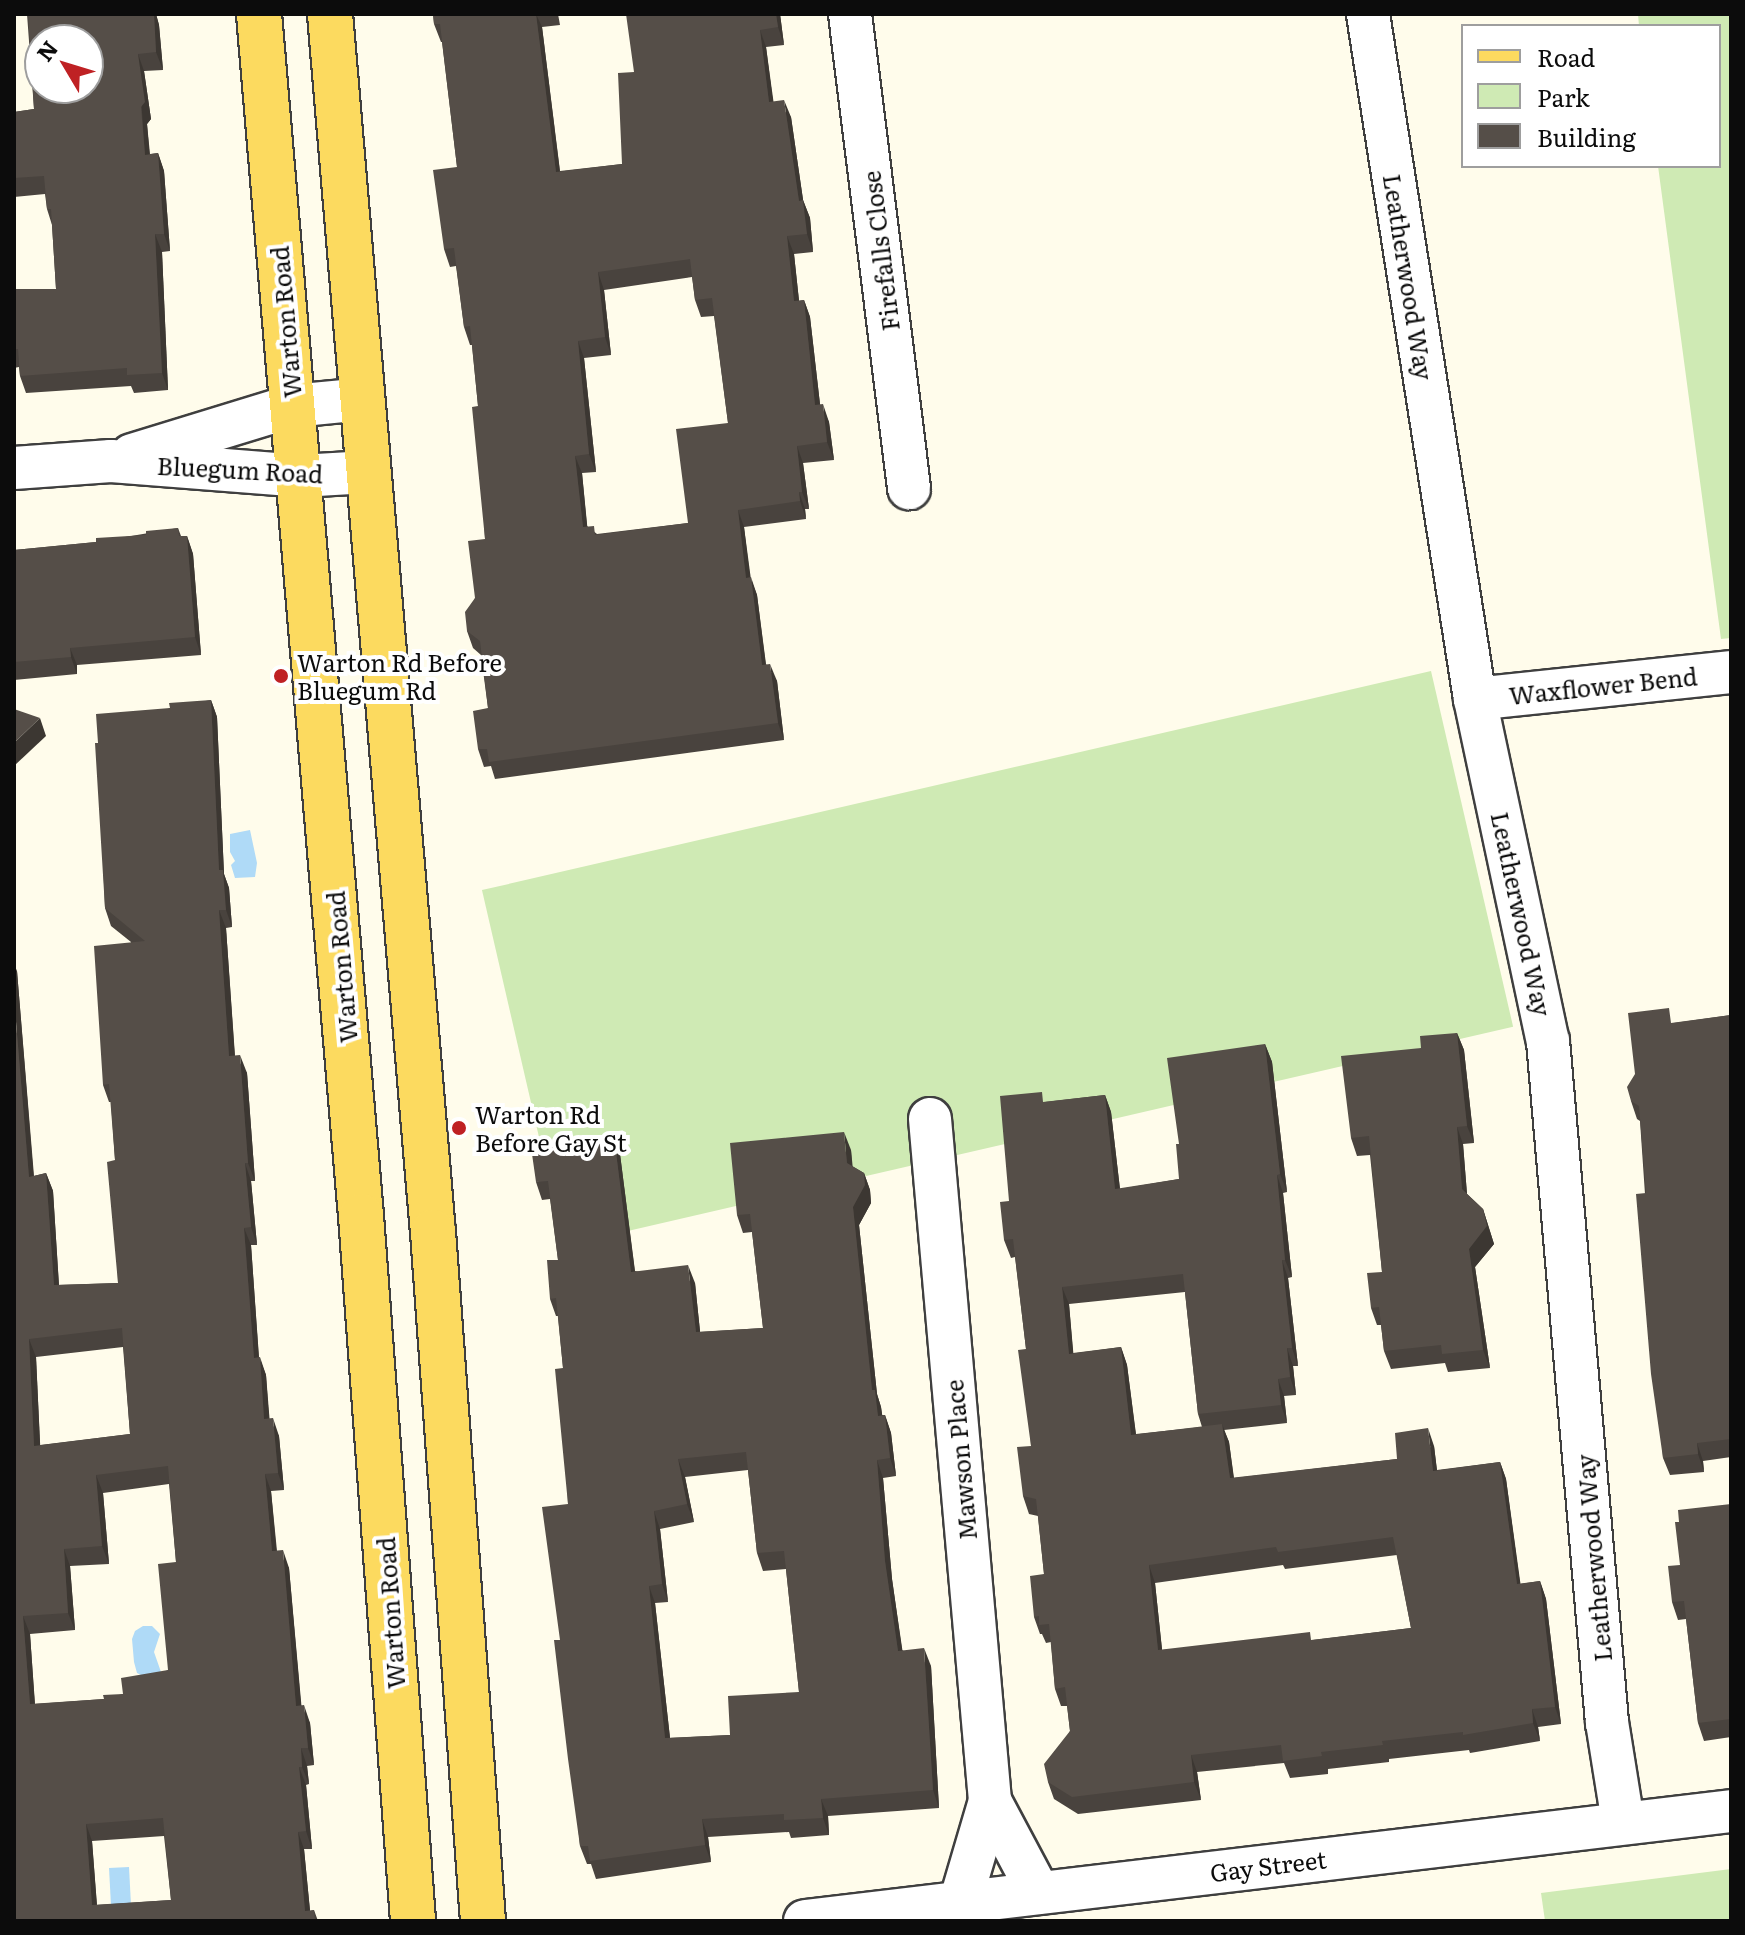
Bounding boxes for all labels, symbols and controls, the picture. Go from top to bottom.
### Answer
north arrow [24,24,104,104]
legend [1461,24,1721,168]
text: N [28,33,65,68]
text: Road [1537,39,1595,74]
text: Park [1537,79,1590,114]
text: Building [1537,119,1636,154]
street label: Firefalls Close [856,169,904,333]
street label: Leatherwood Way [1378,172,1440,382]
street label: Warton Road [264,245,306,399]
street label: Bluegum Road [156,450,324,488]
place label: Warton Rd Before Bluegum Rd [297,648,502,704]
street label: Waxflower Bend [1507,661,1699,709]
marker: Warton Rd Before Bluegum Rd [272,667,290,685]
street label: Leatherwood Way [1486,809,1558,1019]
street label: Warton Road [320,890,362,1044]
place label: Warton Rd Before Gay St [475,1100,627,1156]
marker: Warton Rd Before Gay St [450,1119,468,1137]
street label: Mawson Place [939,1378,981,1542]
street label: Leatherwood Way [1570,1453,1616,1663]
street label: Warton Road [370,1536,410,1690]
street label: Gay Street [1208,1844,1328,1886]

